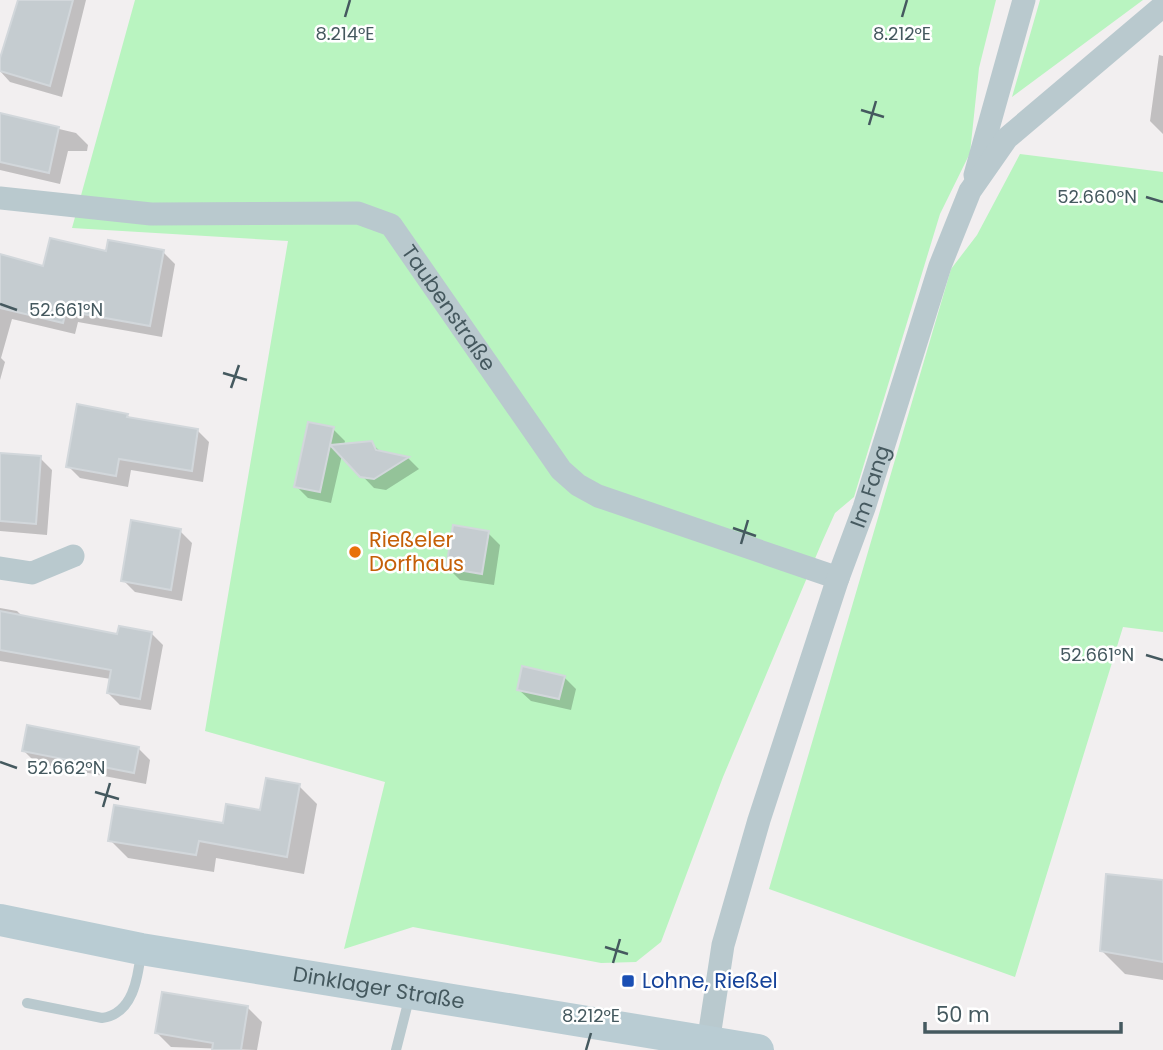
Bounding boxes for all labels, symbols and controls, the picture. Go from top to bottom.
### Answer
text: 8.214°E [315,21,375,46]
text: 8.212°E [873,21,931,46]
text: 52.660°N [1057,184,1137,209]
street label: Taubenstraße [395,239,503,377]
text: 52.661°N [29,297,103,322]
street label: Im Fang [843,442,897,532]
place label: Rießeler Dorfhaus [369,525,464,578]
marker: Rießeler Dorfhaus [347,544,363,560]
text: 52.661°N [1060,642,1134,667]
text: 52.662°N [27,755,105,780]
street label: Dinklager Straße [291,959,467,1016]
place label: Lohne, Rießel [642,966,778,995]
marker: Lohne, Rießel [620,973,636,989]
scale bar [925,990,1121,1034]
text: 50 m [936,1000,990,1029]
text: 8.212°E [562,1003,620,1028]

